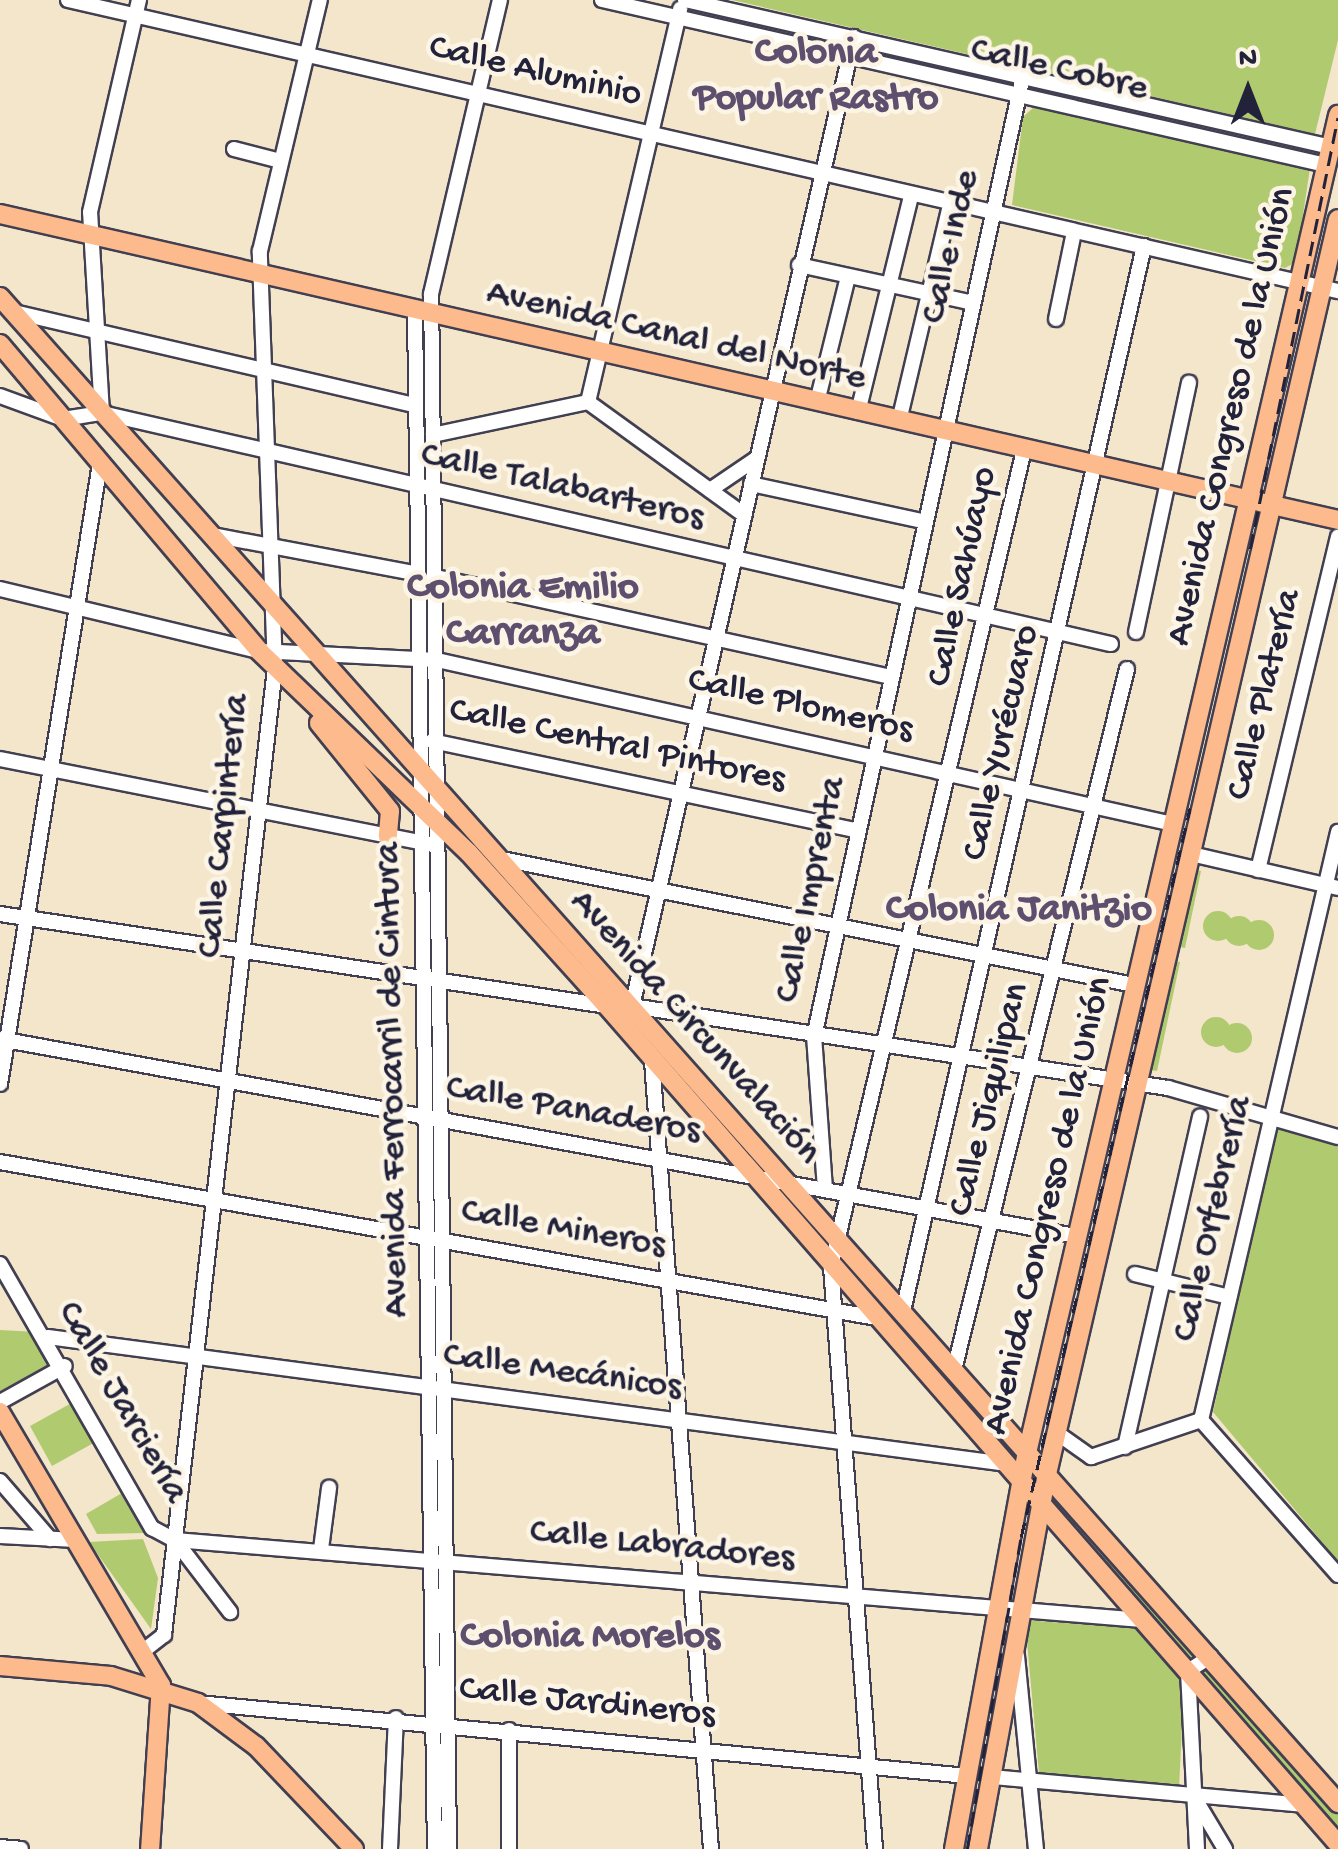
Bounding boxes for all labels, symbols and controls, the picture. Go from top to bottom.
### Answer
street label: Calle Aluminio [424,26,646,120]
street label: Calle Cobre [966,28,1152,114]
district label: Colonia Popular Rastro [693,30,939,124]
north arrow [1198,40,1298,140]
text: N [1239,43,1257,76]
street label: Calle Inde [912,166,992,328]
street label: Avenida Congreso de la Unión [1158,184,1308,650]
street label: Avenida Canal del Norte [482,271,870,403]
street label: Calle Talabarteros [416,433,708,543]
street label: Calle Sahúayo [918,463,1010,691]
district label: Colonia Emilio Carranza [407,565,639,659]
street label: Calle Platería [1218,585,1314,805]
street label: Calle Yurécuaro [954,621,1052,865]
street label: Calle Plomeros [683,659,917,755]
street label: Calle Central Pintores [445,689,789,805]
street label: Calle Carpintería [188,692,262,960]
street label: Calle Imprenta [766,773,858,1007]
street label: Avenida Ferrocarril de Cintura [367,842,421,1318]
street label: Avenida Circunvalación [558,881,830,1175]
district label: Colonia Janitzio [886,887,1152,935]
street label: Avenida Congreso de la Unión [975,973,1125,1439]
street label: Calle Jiquilipan [940,979,1042,1221]
street label: Calle Panaderos [442,1066,704,1156]
street label: Calle Orfebrería [1164,1092,1264,1346]
street label: Calle Mineros [457,1190,669,1270]
street label: Calle Jarciería [45,1294,197,1512]
street label: Calle Mecánicos [440,1334,684,1412]
street label: Calle Labradores [527,1510,797,1584]
district label: Colonia Morelos [461,1614,719,1662]
street label: Calle Jardineros [457,1668,717,1740]

